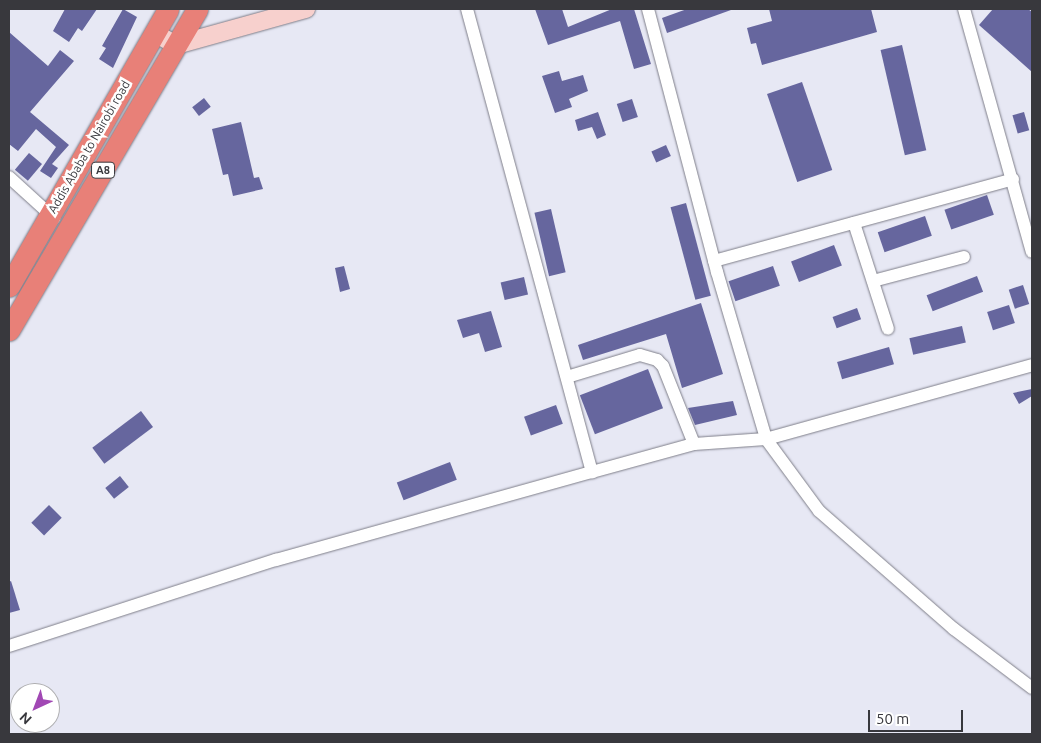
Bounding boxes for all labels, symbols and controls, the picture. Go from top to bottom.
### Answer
street label: Addis Ababa to Nairobi road [45,78,133,216]
road number: A8 [90,162,116,178]
north arrow [10,683,60,733]
scale bar [871,700,966,732]
text: N [16,709,35,728]
text: 50 m [876,710,909,727]

